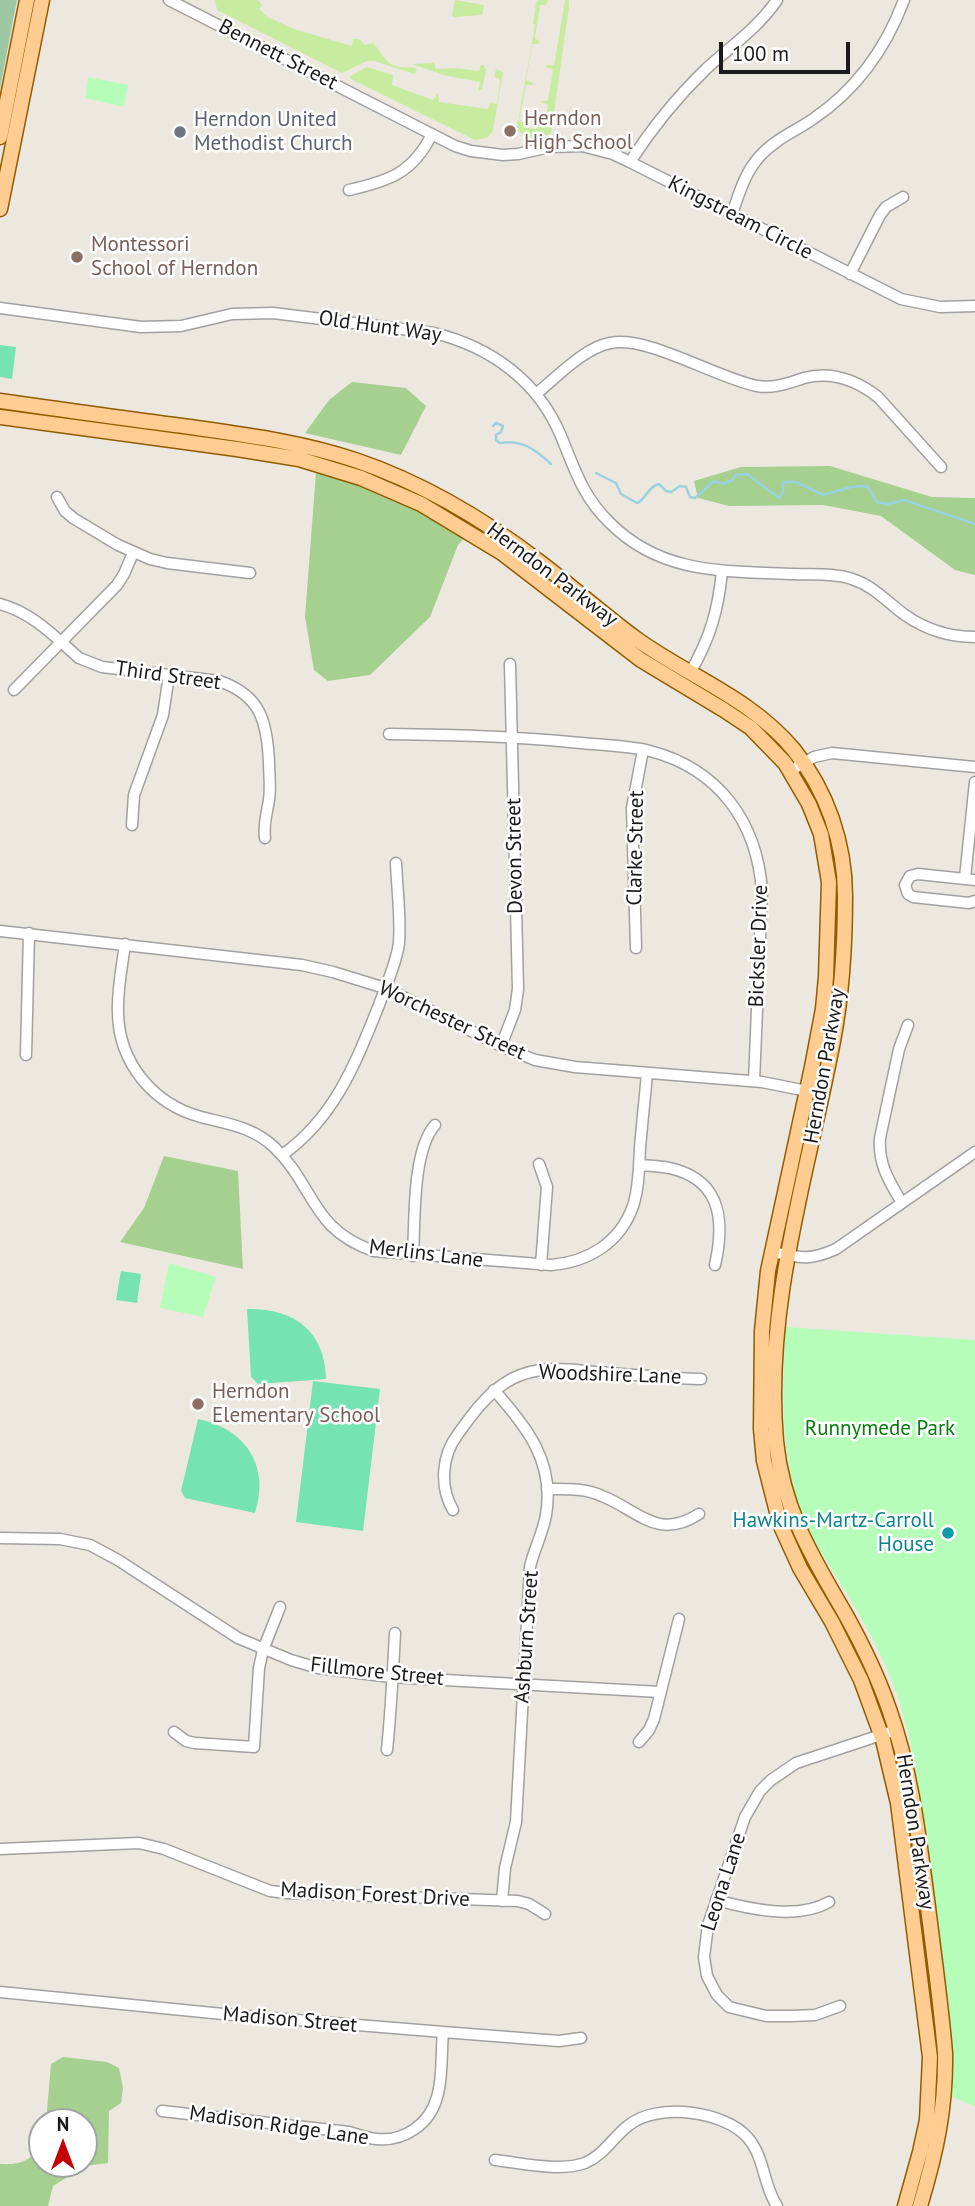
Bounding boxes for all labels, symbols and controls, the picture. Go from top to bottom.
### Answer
street label: Bennett Street [214,14,342,96]
scale bar [723,28,854,72]
text: 100 m [732,40,789,67]
place label: Herndon High School [524,106,633,156]
place label: Herndon United Methodist Church [194,107,353,157]
marker: Herndon High School [502,123,518,139]
marker: Herndon United Methodist Church [172,124,188,140]
street label: Kingstream Circle [663,171,817,265]
place label: Montessori School of Herndon [91,232,258,282]
marker: Montessori School of Herndon [69,249,85,265]
street label: Old Hunt Way [317,306,443,348]
street label: Herndon Parkway [482,518,622,632]
street label: Third Street [114,656,222,696]
street label: Clarke Street [622,790,650,906]
street label: Devon Street [501,798,529,914]
street label: Bicksler Drive [744,884,774,1008]
street label: Worchester Street [374,976,530,1066]
street label: Herndon Parkway [799,986,851,1146]
street label: Merlins Lane [367,1234,485,1274]
street label: Woodshire Lane [538,1360,682,1390]
place label: Herndon Elementary School [212,1379,380,1429]
marker: Herndon Elementary School [190,1396,206,1412]
park label: Runnymede Park [805,1416,955,1442]
place label: Hawkins-Martz-Carroll House [733,1508,934,1558]
marker: Hawkins-Martz-Carroll House [940,1525,956,1541]
street label: Ashburn Street [510,1570,544,1704]
street label: Fillmore Street [309,1652,445,1692]
street label: Herndon Parkway [890,1752,940,1912]
street label: Leona Lane [696,1830,752,1934]
street label: Madison Forest Drive [280,1877,470,1913]
street label: Madison Street [222,2002,358,2038]
street label: Madison Ridge Lane [188,2101,370,2151]
north arrow [28,2108,98,2178]
text: N [57,2112,69,2136]

